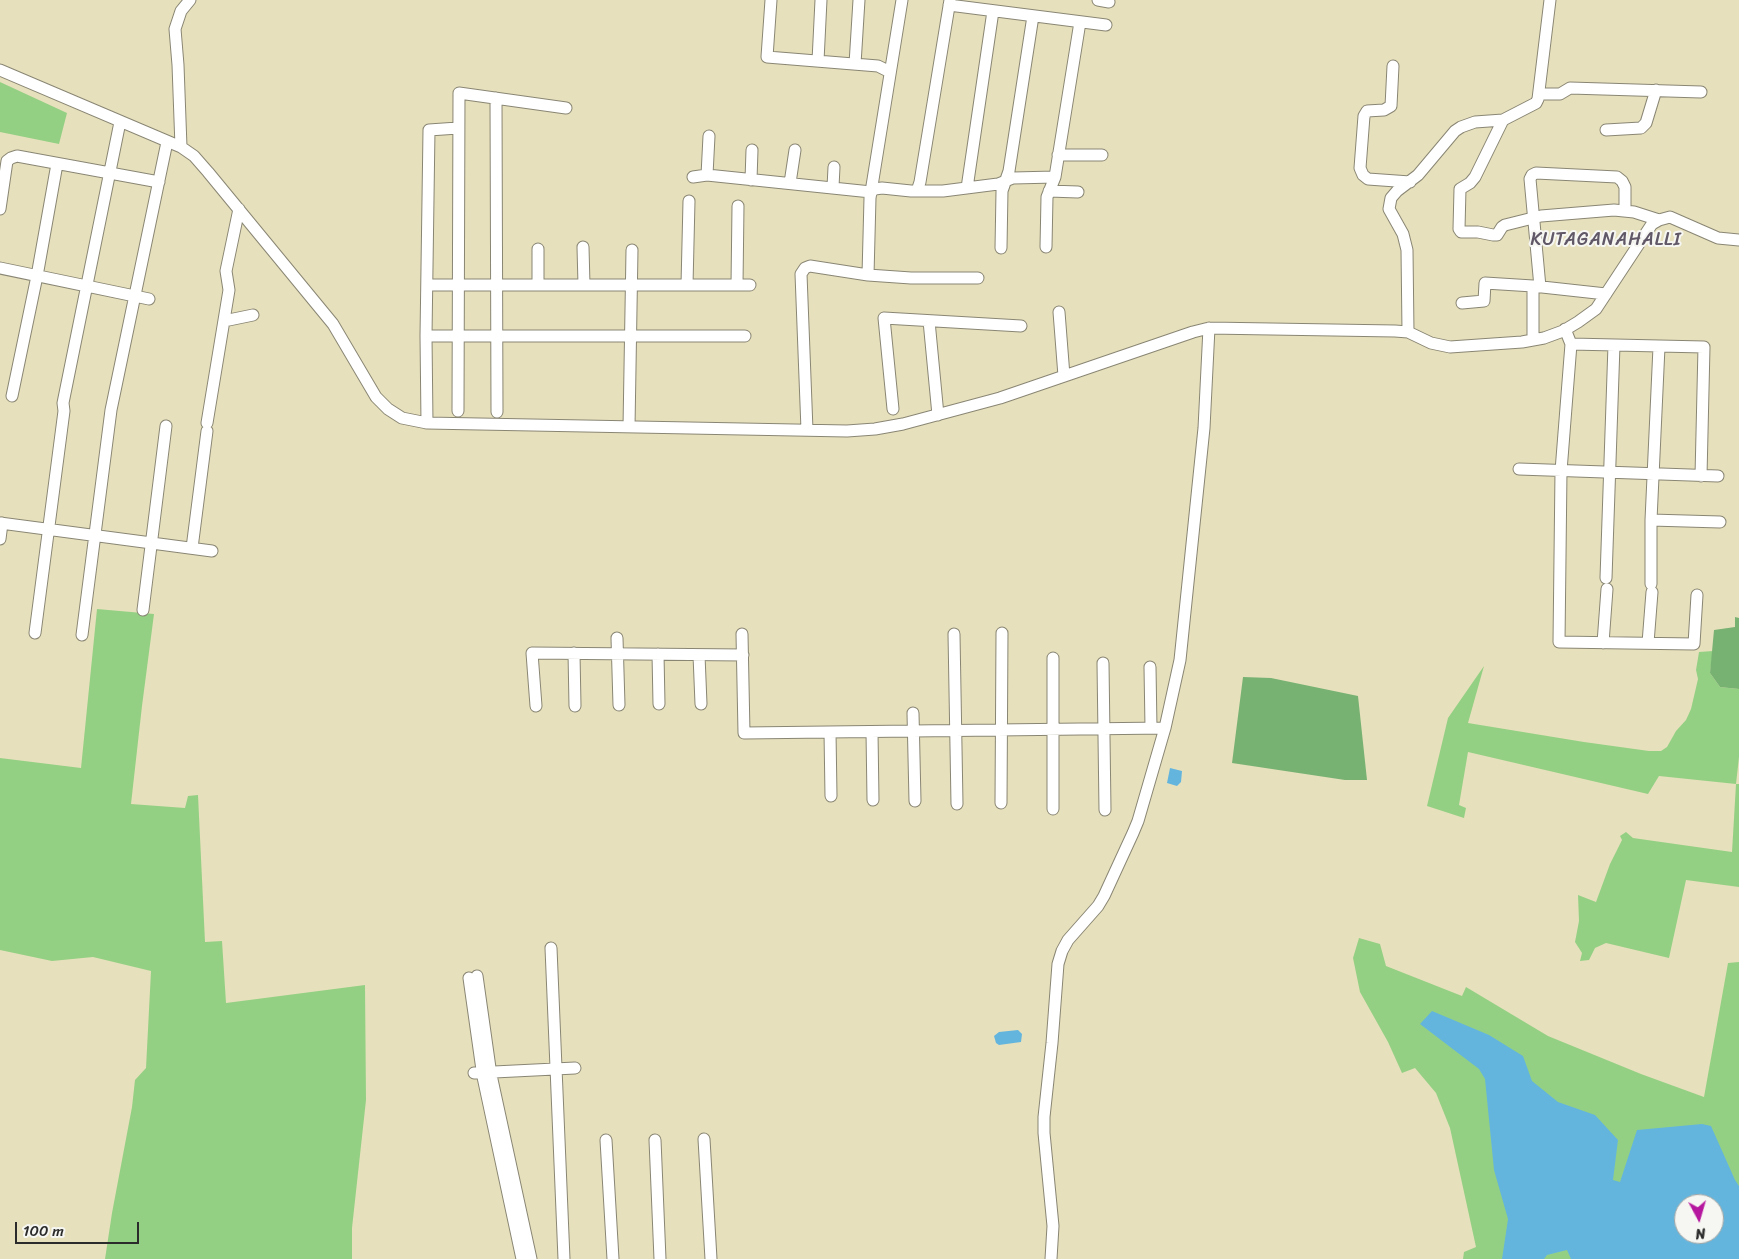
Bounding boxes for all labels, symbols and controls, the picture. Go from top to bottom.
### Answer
district label: KUTAGANAHALLI [1530,229,1682,251]
north arrow [1674,1194,1724,1244]
scale bar [18,1212,141,1244]
text: 100 m [23,1218,64,1244]
text: N [1694,1220,1707,1246]

